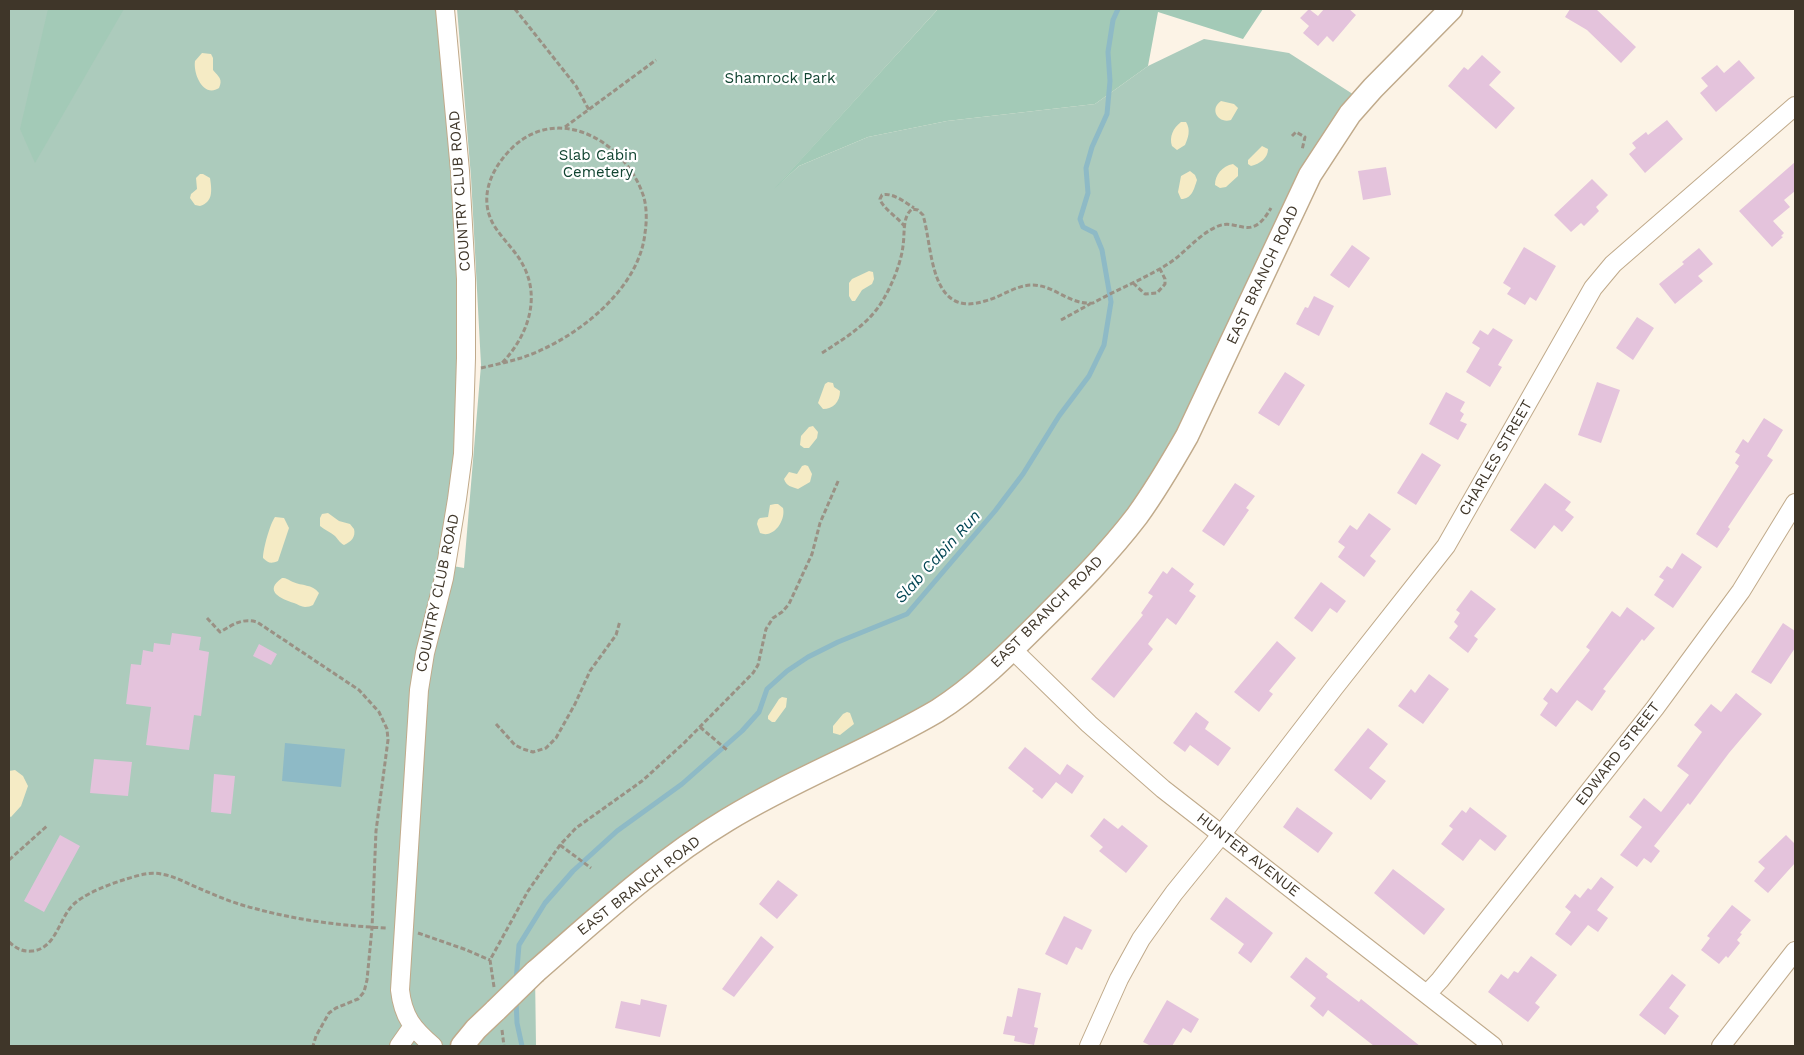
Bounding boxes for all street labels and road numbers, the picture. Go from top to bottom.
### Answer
street label: COUNTRY CLUB ROAD [445,110,475,272]
street label: EAST BRANCH ROAD [1223,203,1303,347]
street label: CHARLES STREET [1455,397,1537,519]
street label: COUNTRY CLUB ROAD [412,512,464,674]
street label: EAST BRANCH ROAD [987,552,1107,672]
street label: EDWARD STREET [1572,699,1664,809]
street label: HUNTER AVENUE [1193,809,1303,901]
street label: EAST BRANCH ROAD [574,832,704,940]

